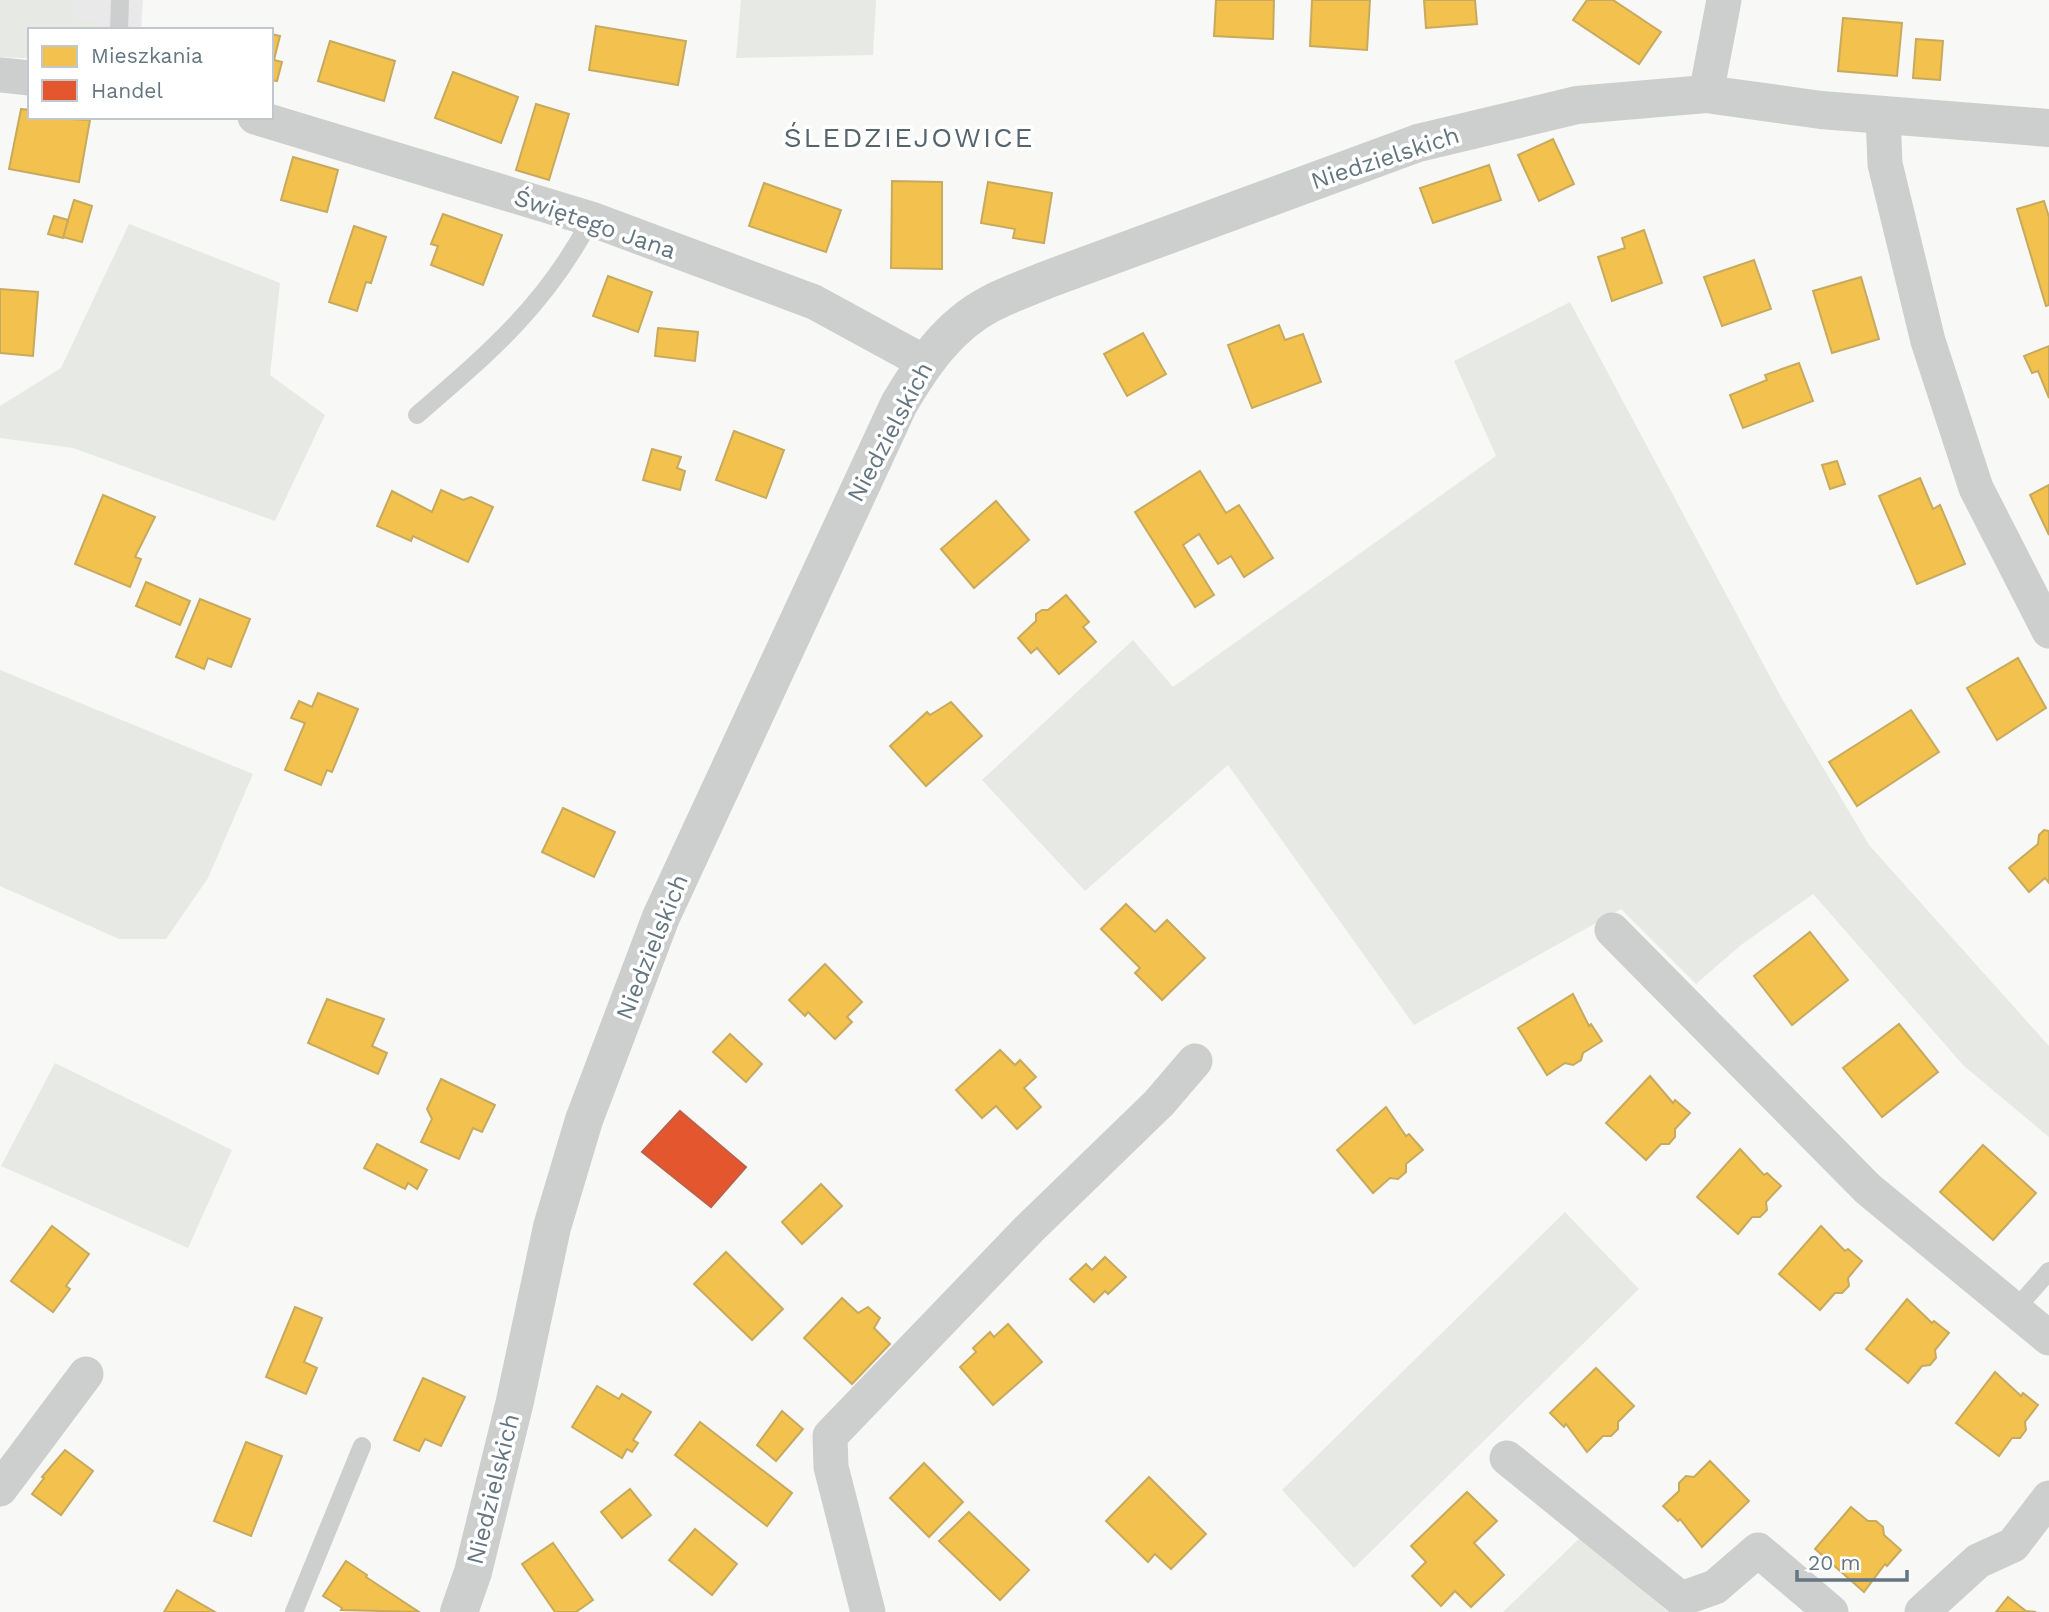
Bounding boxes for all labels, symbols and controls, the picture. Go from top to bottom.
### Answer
legend [28,28,273,119]
text: Mieszkania [91,43,203,68]
text: Handel [91,78,163,103]
district label: ŚLEDZIEJOWICE [784,121,1034,154]
street label: Niedzielskich [1307,121,1463,195]
street label: Świętego Jana [510,183,680,265]
street label: Niedzielskich [841,357,939,507]
street label: Niedzielskich [610,870,694,1024]
street label: Niedzielskich [461,1411,525,1567]
scale bar [1797,1538,1907,1582]
text: 20 m [1808,1550,1860,1575]

